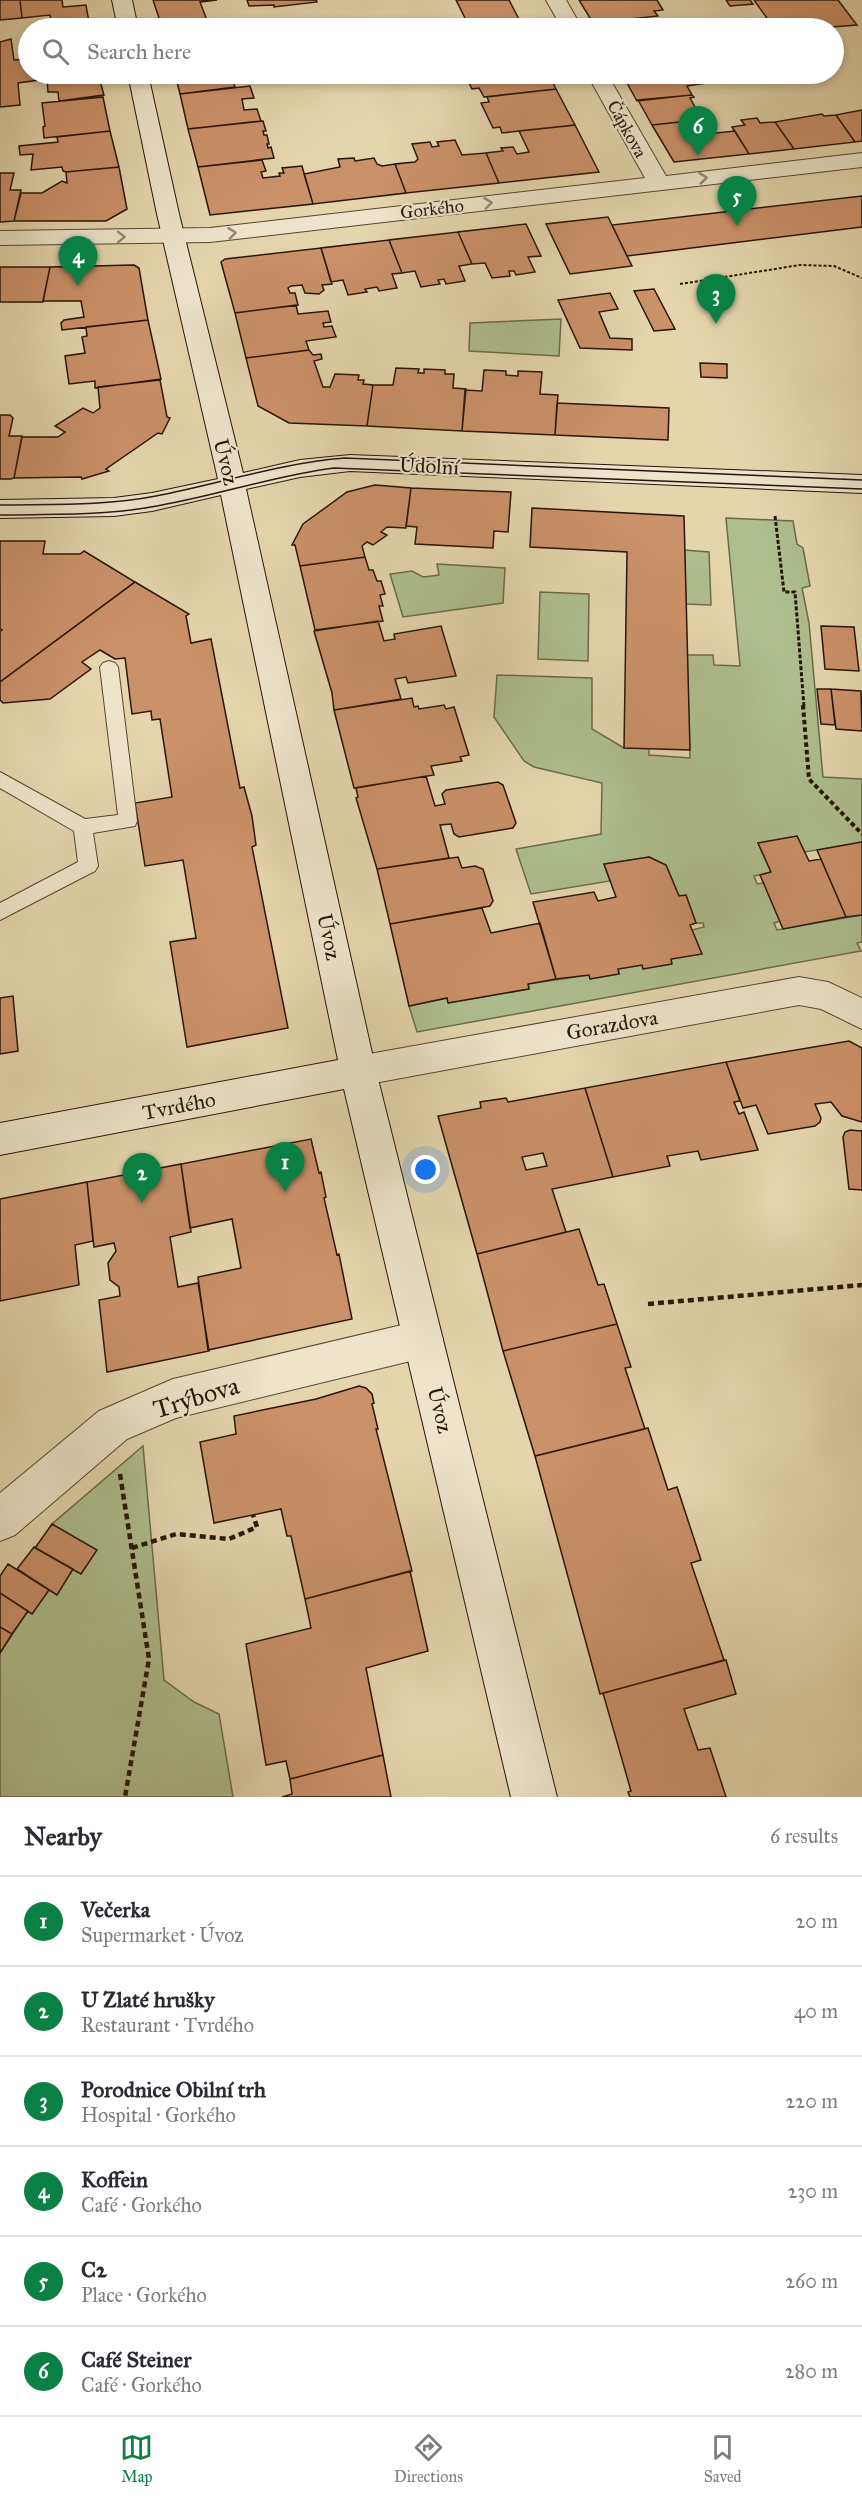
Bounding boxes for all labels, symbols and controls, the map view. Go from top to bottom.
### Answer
search box [18,18,844,84]
icon: search [39,35,72,68]
text: Search here [87,38,191,65]
street label: Čápkova [602,96,653,162]
pin: 6 [678,106,718,156]
one-way arrow [698,172,707,185]
pin: 5 [718,176,756,226]
street label: Gorkého [399,194,465,224]
one-way arrow [484,197,493,210]
one-way arrow [227,227,236,239]
one-way arrow [117,231,126,243]
pin: 4 [58,236,98,286]
pin: 3 [696,274,736,324]
street label: Úvoz [208,436,245,488]
street label: Údolní [398,450,461,481]
street label: Úvoz [311,911,348,963]
street label: Gorazdova [564,1004,660,1046]
street label: Tvrdého [140,1086,218,1126]
pin: 1 [266,1142,304,1192]
pin: 2 [122,1154,162,1203]
your location [411,1155,440,1184]
street label: Trýbova [149,1369,243,1425]
street label: Úvoz [422,1384,459,1436]
text: Nearby [24,1820,102,1852]
text: 6 results [770,1824,838,1848]
text: Večerka [81,1896,150,1923]
text: 1 [40,1909,47,1933]
text: 20 m [795,1909,838,1933]
text: Supermarket · Úvoz [81,1923,244,1947]
text: U Zlaté hrušky [81,1986,215,2013]
text: 2 [39,1999,48,2023]
text: 40 m [794,1999,838,2023]
text: Restaurant · Tvrdého [81,2013,254,2037]
text: Porodnice Obilní trh [81,2076,266,2103]
text: 3 [40,2089,48,2113]
text: 220 m [786,2089,838,2113]
text: Hospital · Gorkého [81,2103,236,2127]
text: Koffein [81,2166,148,2193]
text: 4 [38,2179,49,2203]
text: 230 m [787,2179,838,2203]
text: Café · Gorkého [81,2193,202,2217]
text: C2 [81,2256,107,2283]
text: 5 [39,2269,48,2293]
text: 260 m [785,2269,838,2293]
text: Place · Gorkého [81,2283,207,2307]
text: Café Steiner [81,2346,191,2373]
text: 6 [38,2359,49,2383]
text: 280 m [785,2359,838,2383]
text: Café · Gorkého [81,2373,202,2397]
tab: Map [120,2431,153,2486]
tab: Directions [394,2431,463,2486]
tab: Saved [704,2431,742,2486]

